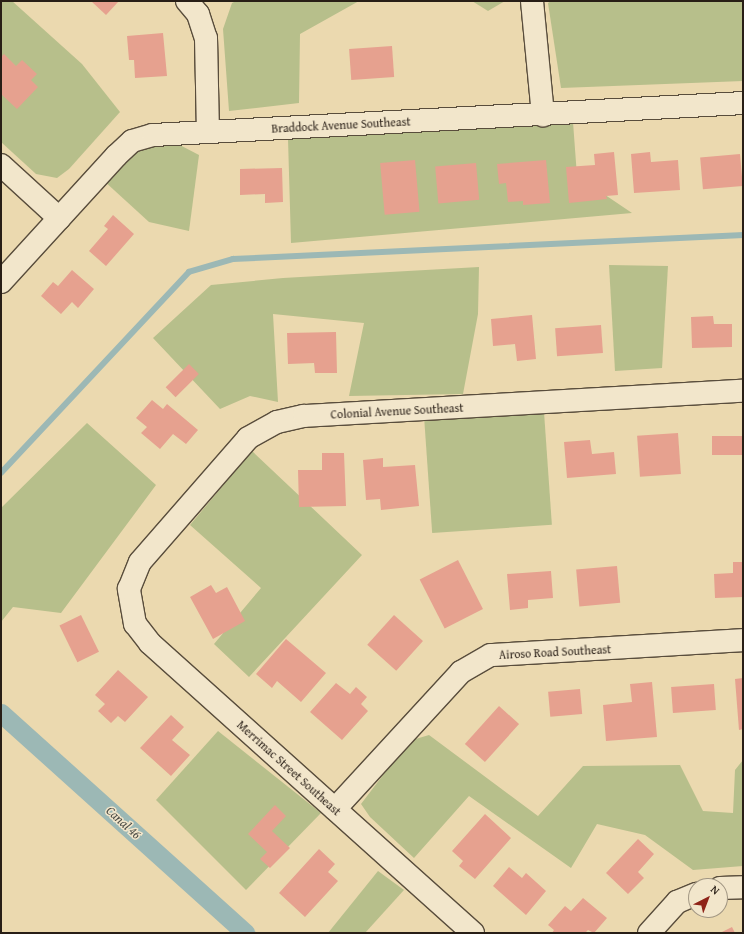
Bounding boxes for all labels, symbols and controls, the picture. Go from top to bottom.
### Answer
street label: Braddock Avenue Southeast [271,114,411,136]
street label: Colonial Avenue Southeast [330,400,464,422]
street label: Airoso Road Southeast [498,642,612,662]
street label: Merrimac Street Southeast [234,718,344,818]
water label: Canal 46 [102,803,144,843]
north arrow [688,878,728,918]
text: N [707,881,723,898]

